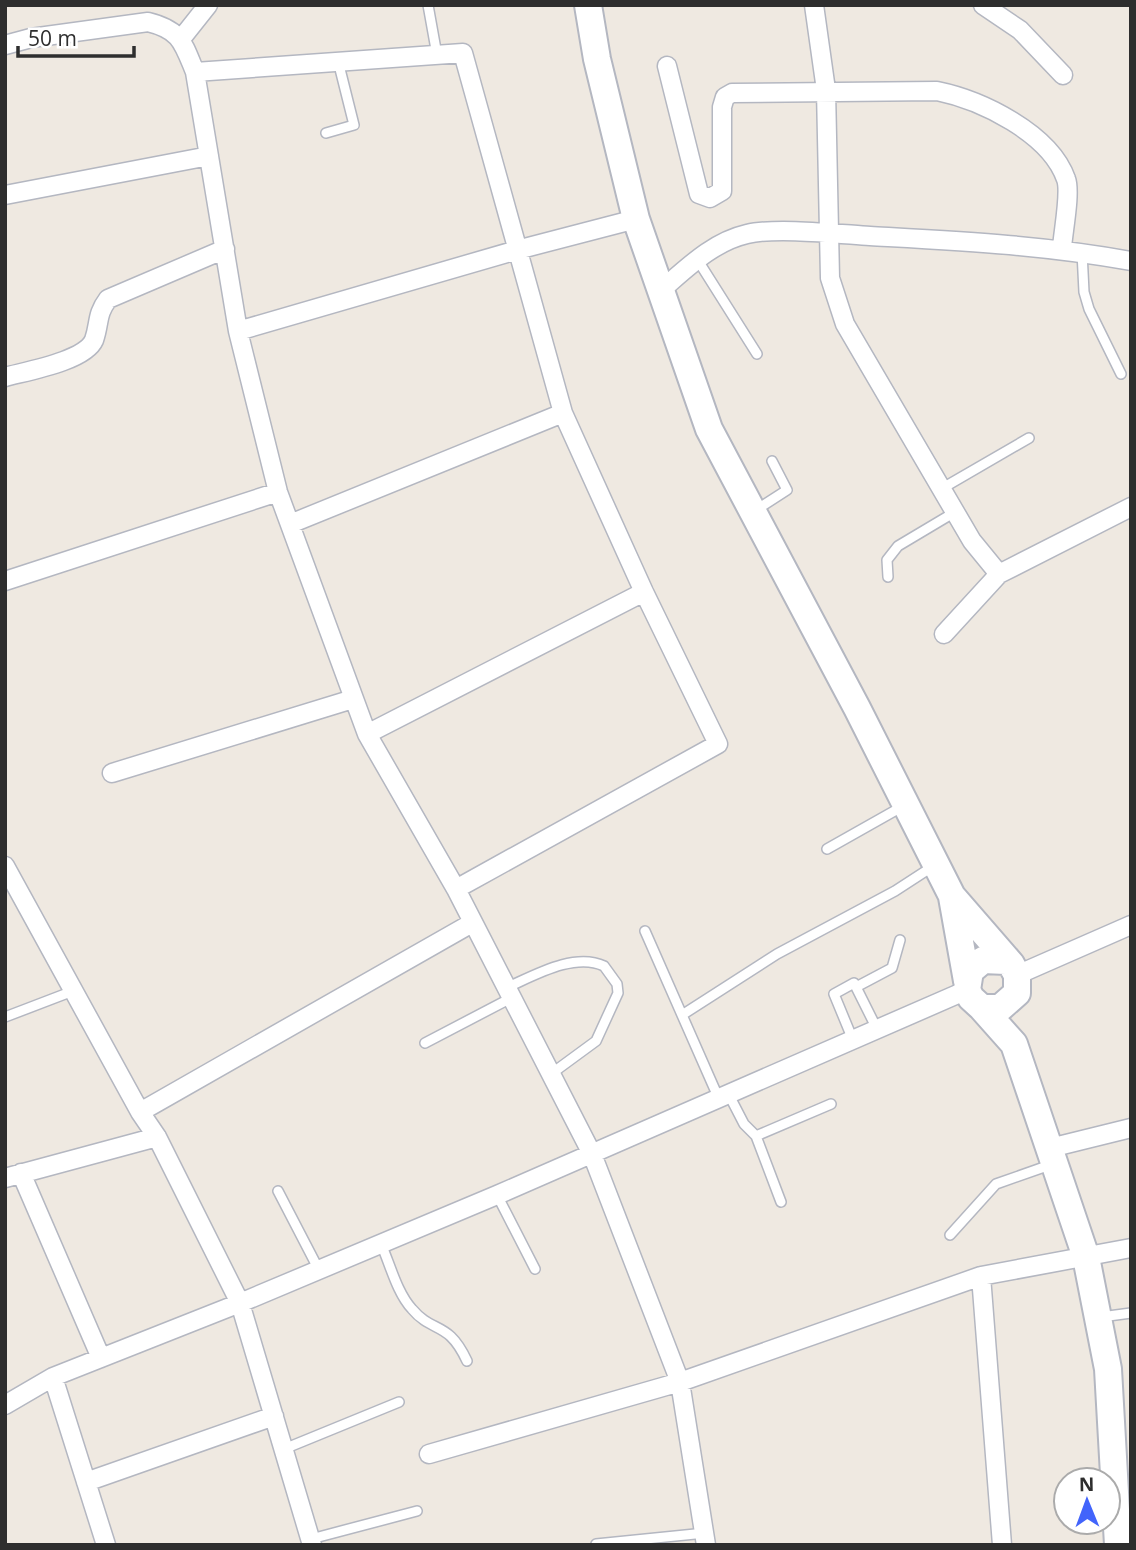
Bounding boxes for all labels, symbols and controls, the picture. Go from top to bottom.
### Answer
scale bar [18,14,133,58]
text: 50 m [28,24,77,52]
north arrow [1052,1466,1122,1536]
text: N [1079,1471,1095,1497]

